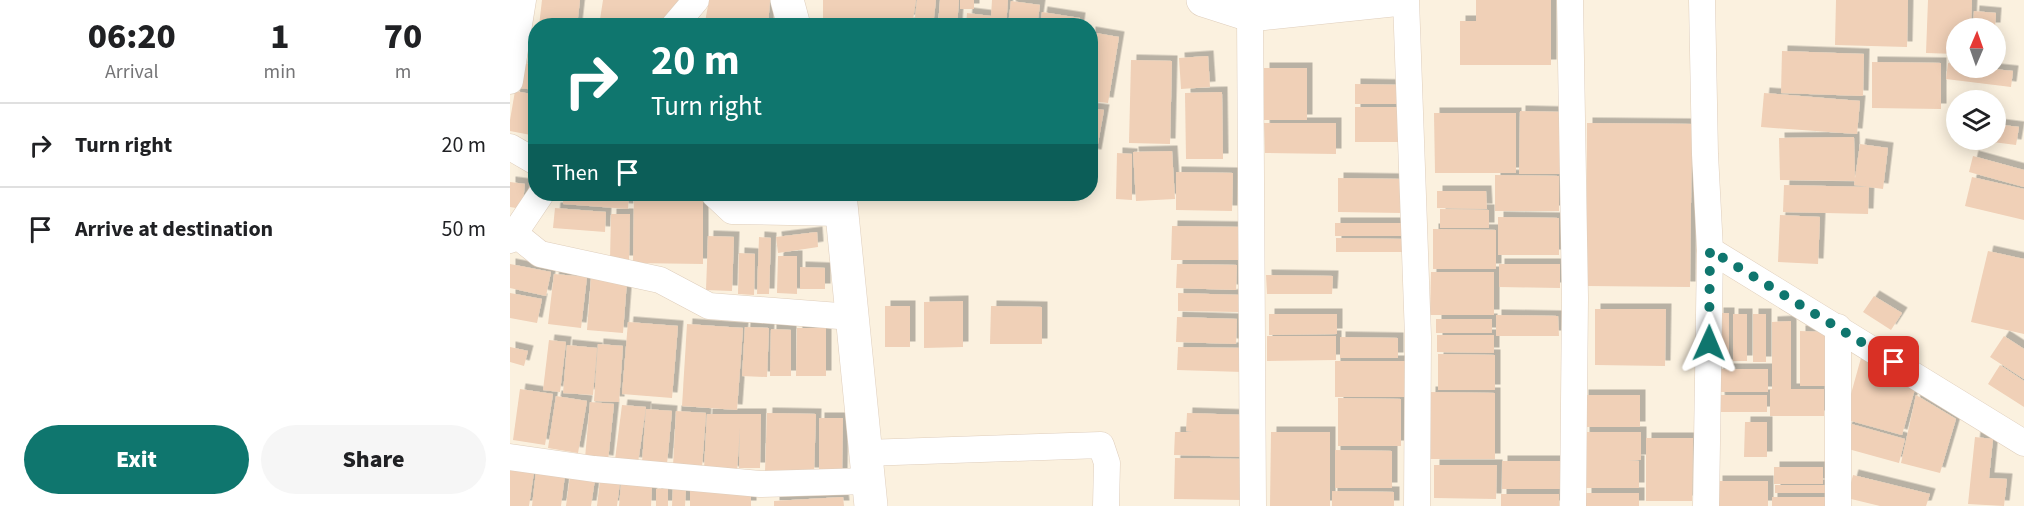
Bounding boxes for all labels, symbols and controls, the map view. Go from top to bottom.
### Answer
text: 06:20 [88,11,176,62]
text: 1 [270,11,289,62]
text: 70 [384,11,422,62]
north arrow [1946,18,2006,78]
map controls [1946,18,2006,150]
text: 20 m [651,31,740,91]
icon: right [552,42,630,120]
text: Arrival [105,58,159,86]
text: min [264,58,296,86]
text: m [395,58,411,86]
text: Turn right [651,87,762,126]
button: layers [1946,90,2006,150]
icon: right [24,129,57,162]
text: Turn right [75,129,172,161]
text: 20 m [441,129,486,161]
icon: arrive [611,156,644,189]
text: Then [552,157,599,189]
icon: arrive [24,213,57,246]
text: Arrive at destination [75,213,273,245]
text: 50 m [441,213,486,245]
position arrow [1677,311,1741,375]
pin [1868,336,1919,387]
icon: arrive [1877,345,1910,378]
button: Exit [24,425,249,494]
button: Share [261,425,486,494]

